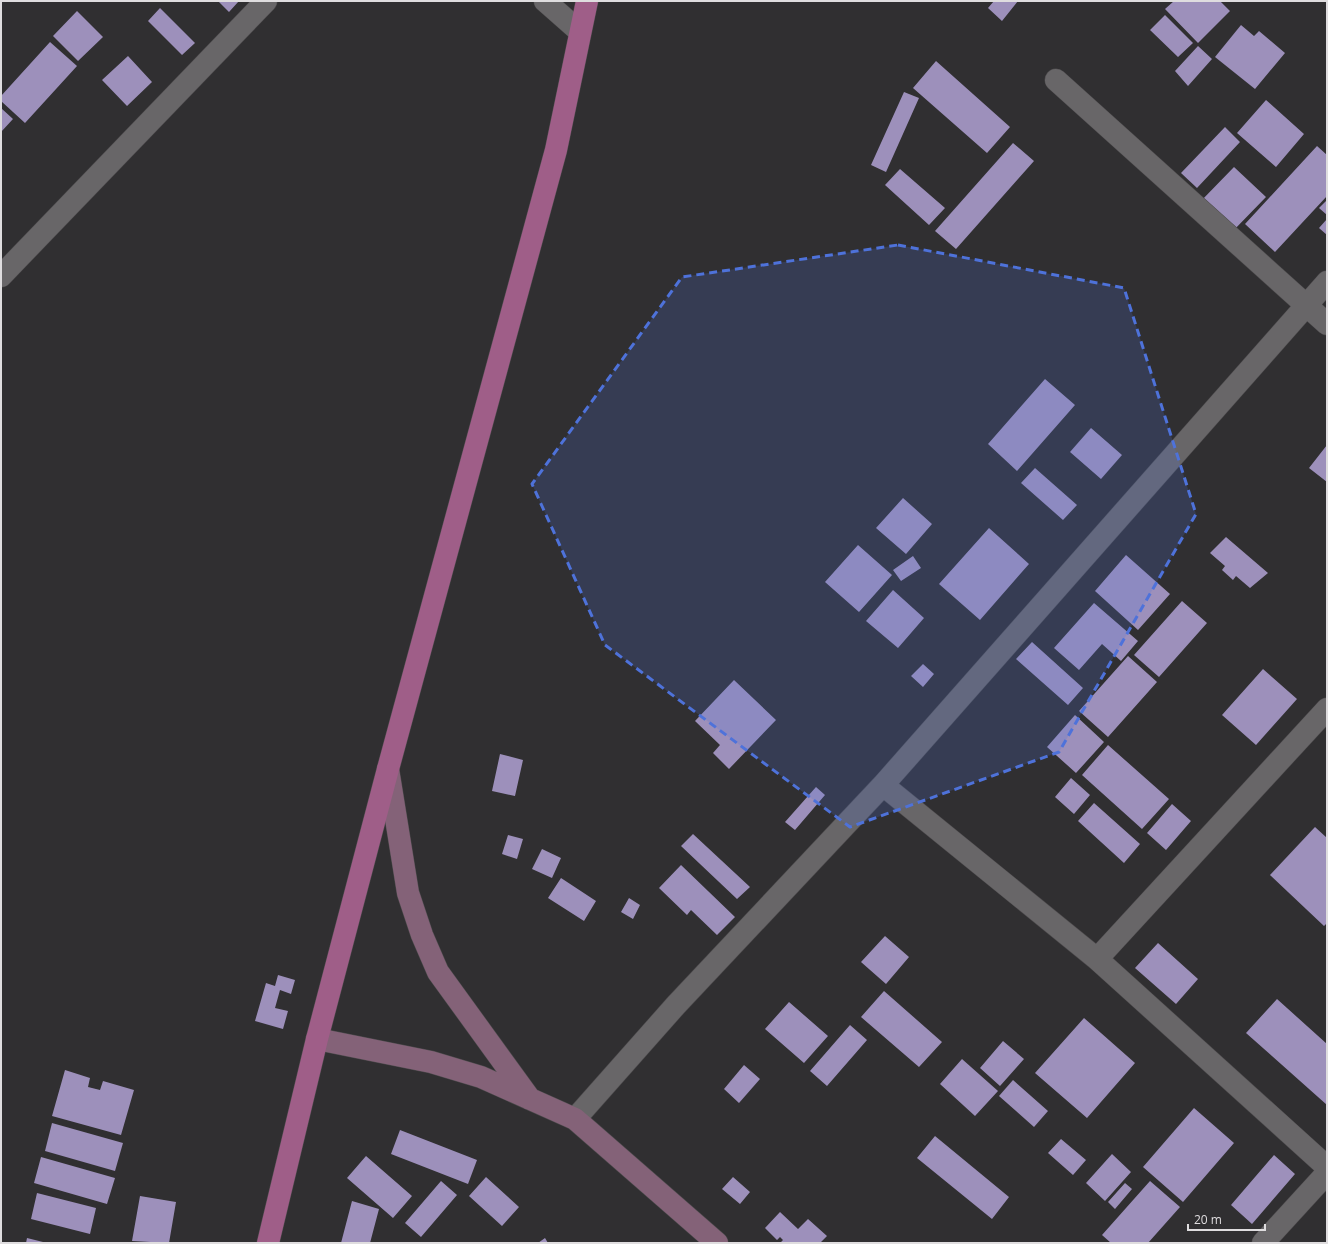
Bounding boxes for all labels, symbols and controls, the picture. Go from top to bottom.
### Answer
scale bar [1188,1206,1265,1232]
text: 20 m [1194,1211,1222,1228]

